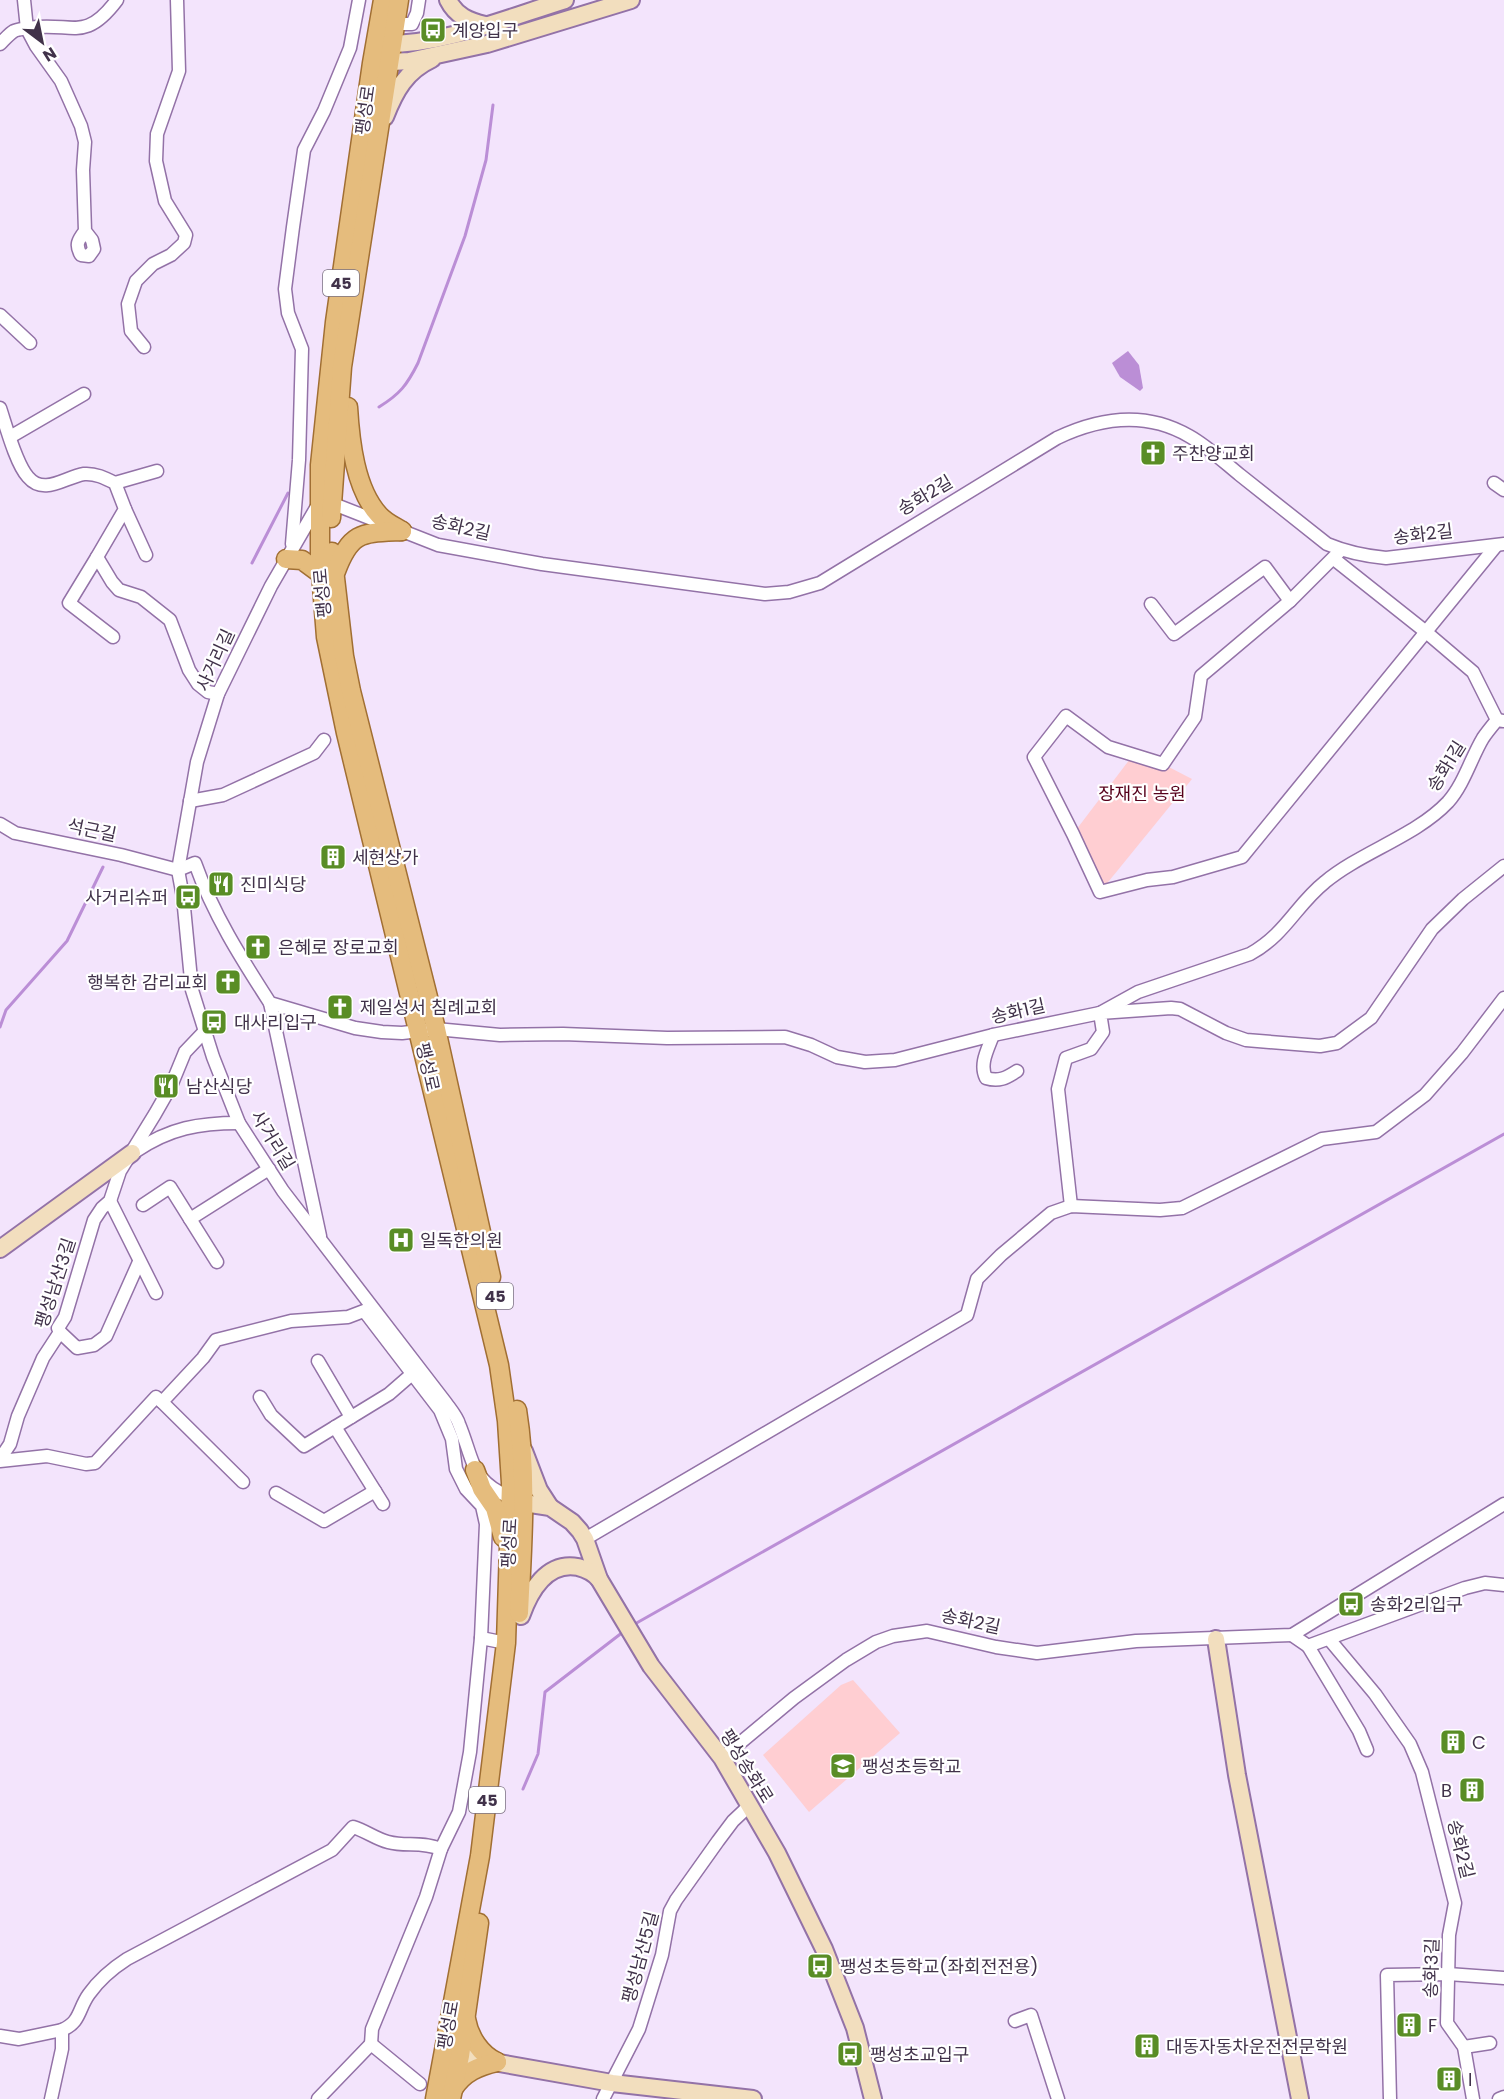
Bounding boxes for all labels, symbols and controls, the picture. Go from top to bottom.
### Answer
north arrow [12,12,72,72]
bus stop icon: 계양입구 [418,15,448,45]
place label: 계양입구 [452,18,518,43]
text: N [38,41,61,67]
street label: 팽성로 [349,84,381,136]
road number: 45 [323,270,359,296]
church icon: 주찬양교회 [1138,438,1168,468]
place label: 주찬양교회 [1172,441,1255,466]
street label: 송화2길 [893,469,957,521]
street label: 송화2길 [429,508,493,546]
street label: 송화2길 [1392,518,1454,550]
street label: 팽성로 [307,567,337,619]
street label: 사거리길 [190,625,240,695]
street label: 송화1길 [1421,736,1471,796]
park label: 장재진 농원 [1098,781,1186,806]
street label: 석근길 [65,813,119,847]
building icon: 세현상가 [318,842,348,872]
place label: 세현상가 [352,845,419,870]
restaurant icon: 진미식당 [206,869,236,899]
place label: 진미식당 [240,872,306,897]
bus stop icon: 사거리슈퍼 [173,882,203,912]
place label: 사거리슈퍼 [85,885,168,910]
church icon: 은혜로 장로교회 [243,932,273,962]
place label: 은혜로 장로교회 [278,935,399,960]
church icon: 행복한 감리교회 [213,967,243,997]
place label: 행복한 감리교회 [87,970,208,995]
church icon: 제일성서 침례교회 [325,992,355,1022]
street label: 송화1길 [988,993,1048,1029]
place label: 제일성서 침례교회 [360,995,497,1020]
bus stop icon: 대사리입구 [199,1007,229,1037]
place label: 대사리입구 [234,1010,317,1035]
street label: 팽성로 [410,1040,446,1094]
restaurant icon: 남산식당 [151,1071,181,1101]
place label: 남산식당 [186,1074,252,1099]
street label: 사거리길 [245,1105,301,1175]
hospital icon: 일독한의원 [386,1225,416,1255]
place label: 일독한의원 [420,1228,503,1253]
street label: 팽성남산3길 [29,1235,81,1331]
road number: 45 [477,1283,513,1309]
street label: 팽성로 [495,1518,523,1568]
bus stop icon: 송화2리입구 [1336,1589,1366,1619]
place label: 송화2리입구 [1370,1592,1463,1617]
street label: 송화2길 [939,1603,1003,1639]
street label: 팽성송화로 [714,1724,780,1808]
building icon: C [1438,1727,1468,1757]
place label: C [1472,1730,1486,1755]
school or university icon: 팽성초등학교 [828,1751,858,1781]
place label: 팽성초등학교 [862,1754,961,1779]
building icon: B [1457,1775,1487,1805]
place label: B [1441,1778,1452,1803]
road number: 45 [469,1787,505,1813]
street label: 송화2길 [1442,1817,1480,1881]
street label: 팽성남산5길 [616,1908,664,2006]
street label: 송화3길 [1417,1937,1445,1999]
bus stop icon: 팽성초등학교(좌회전전용) [805,1951,835,1981]
place label: 팽성초등학교(좌회전전용) [840,1954,1039,1979]
street label: 팽성로 [431,1998,465,2052]
building icon: F [1394,2010,1424,2040]
place label: F [1428,2013,1437,2038]
building icon: 대동자동차운전전문학원 [1132,2031,1162,2061]
place label: 대동자동차운전전문학원 [1166,2034,1348,2059]
bus stop icon: 팽성초교입구 [835,2039,865,2069]
place label: 팽성초교입구 [870,2042,969,2067]
building icon: I [1434,2064,1464,2094]
place label: I [1468,2067,1472,2092]

